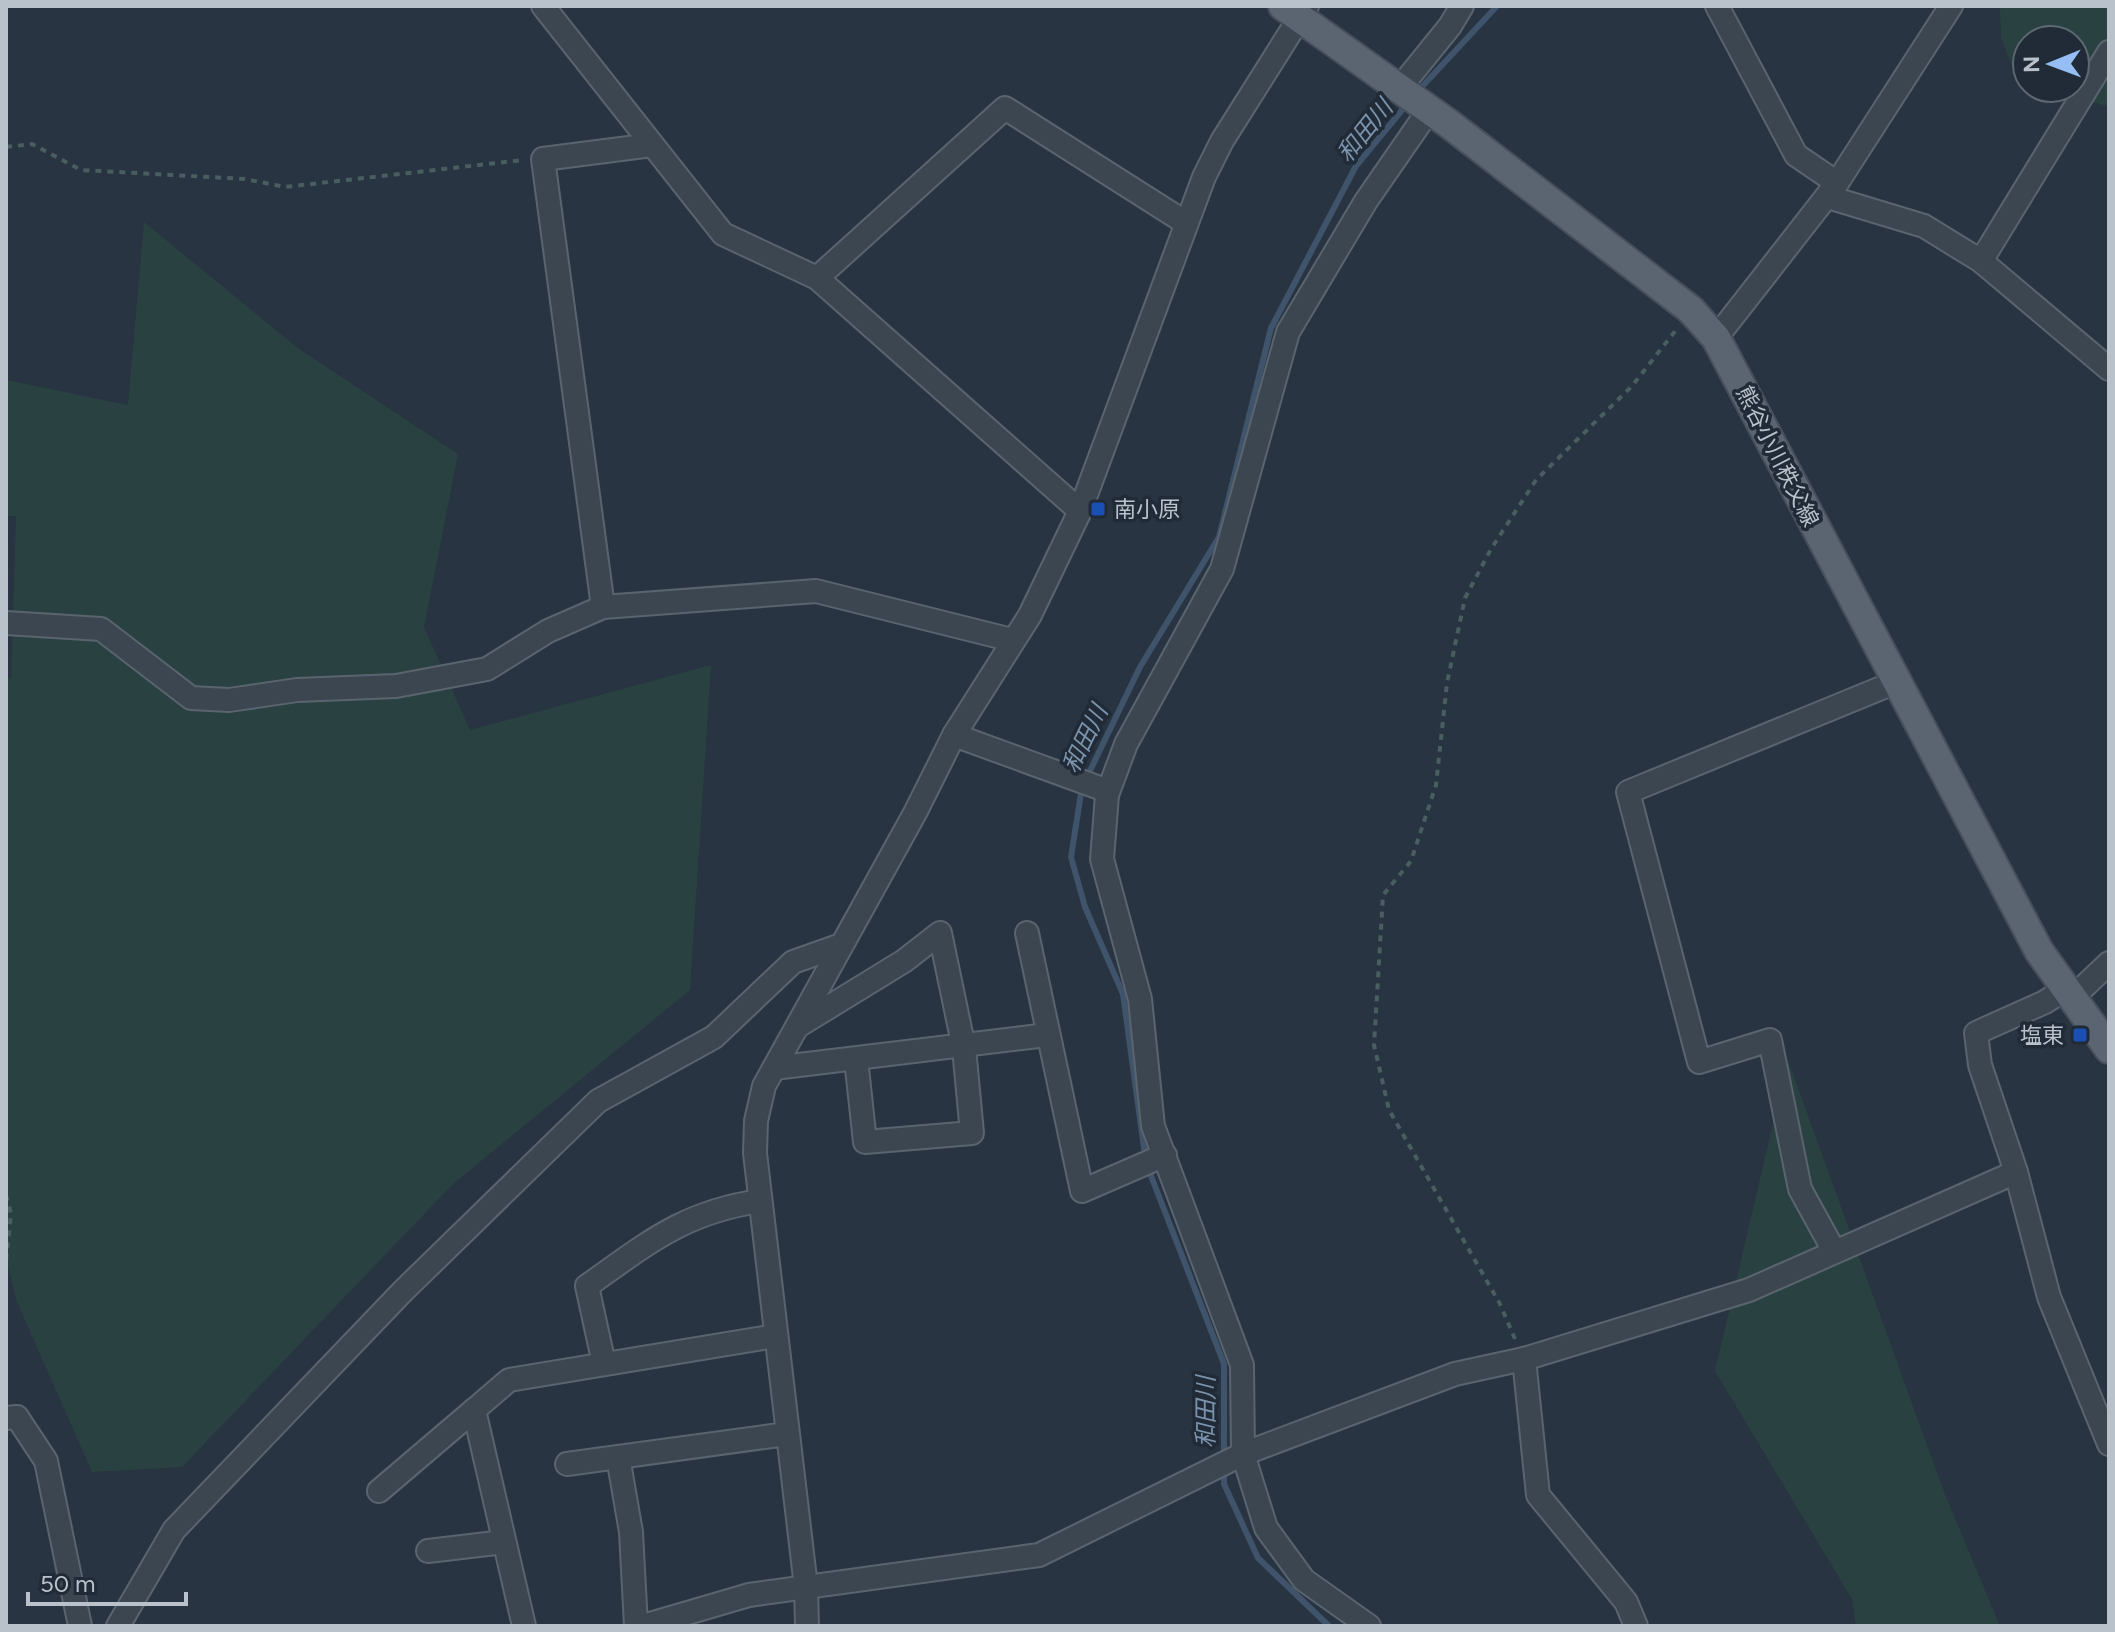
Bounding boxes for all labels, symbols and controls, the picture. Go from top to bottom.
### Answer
north arrow [2011,24,2091,104]
text: N [2018,56,2045,73]
water label: 和田川 [1331,91,1400,168]
street label: 熊谷小川秩父線 [1731,381,1825,531]
place label: 南小原 [1114,496,1180,523]
marker: 南小原 [1089,500,1107,518]
water label: 和田川 [1056,697,1115,777]
place label: 塩東 [2020,1022,2064,1049]
marker: 塩東 [2071,1026,2089,1044]
water label: 和田川 [1191,1373,1220,1448]
scale bar [28,1556,186,1606]
text: 50 m [40,1569,96,1598]

